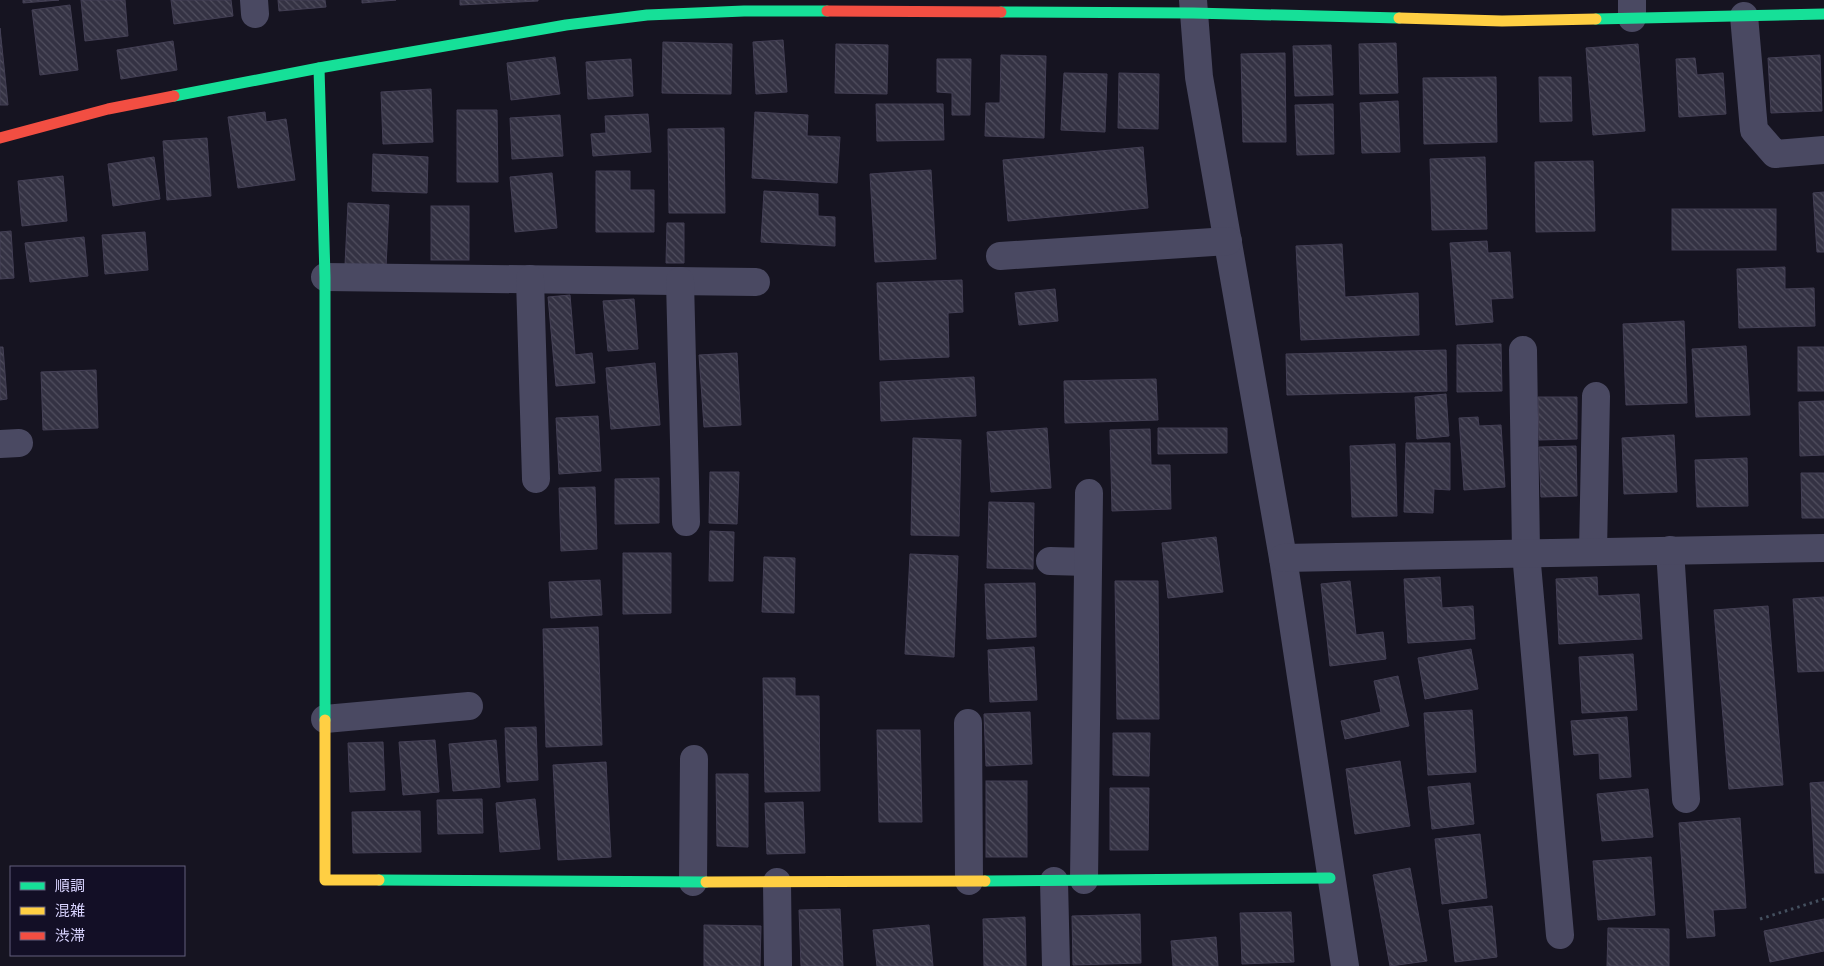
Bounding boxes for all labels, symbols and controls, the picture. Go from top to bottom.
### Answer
legend [10,866,185,956]
text: 順調 [55,877,85,895]
text: 混雑 [55,902,85,920]
text: 渋滞 [55,927,85,945]

